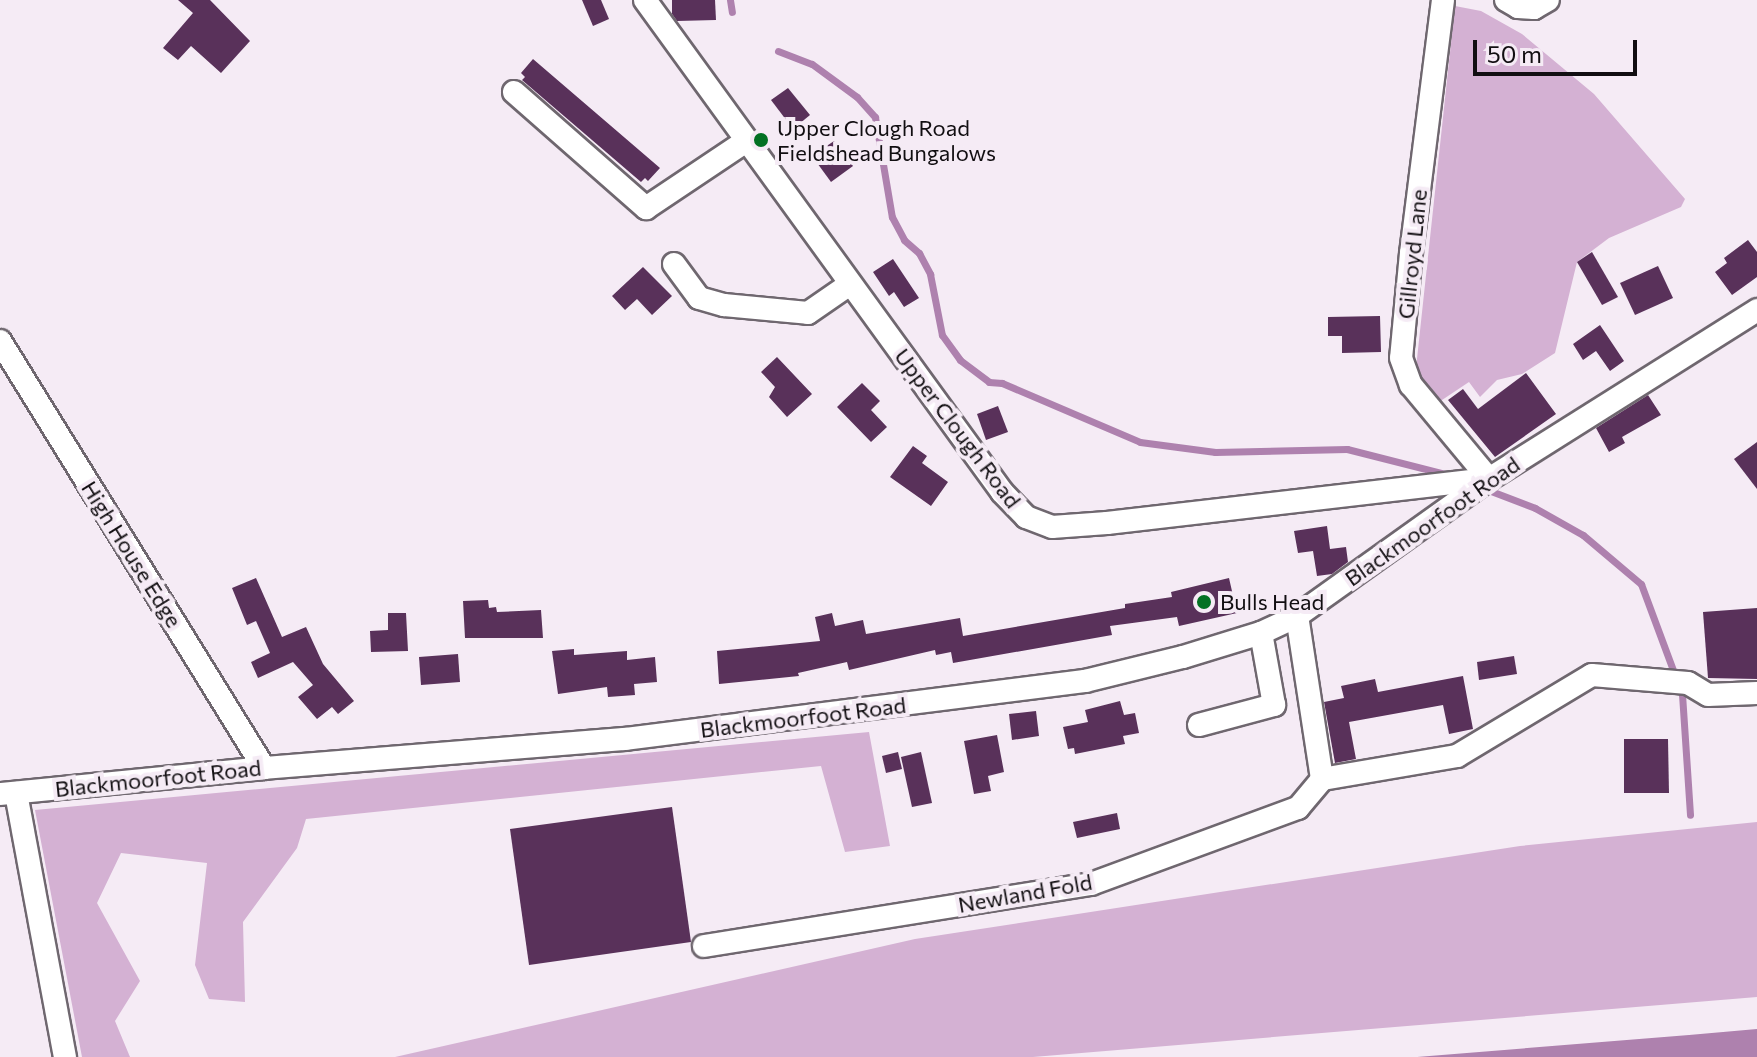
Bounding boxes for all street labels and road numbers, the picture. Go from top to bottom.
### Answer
street label: Gillroyd Lane [1392,188,1432,320]
street label: Upper Clough Road [889,343,1027,513]
street label: Blackmoorfoot Road [1340,451,1524,591]
street label: High House Edge [76,476,188,632]
street label: Blackmoorfoot Road [699,691,907,743]
street label: Blackmoorfoot Road [54,754,262,802]
street label: Newland Fold [956,868,1094,918]

